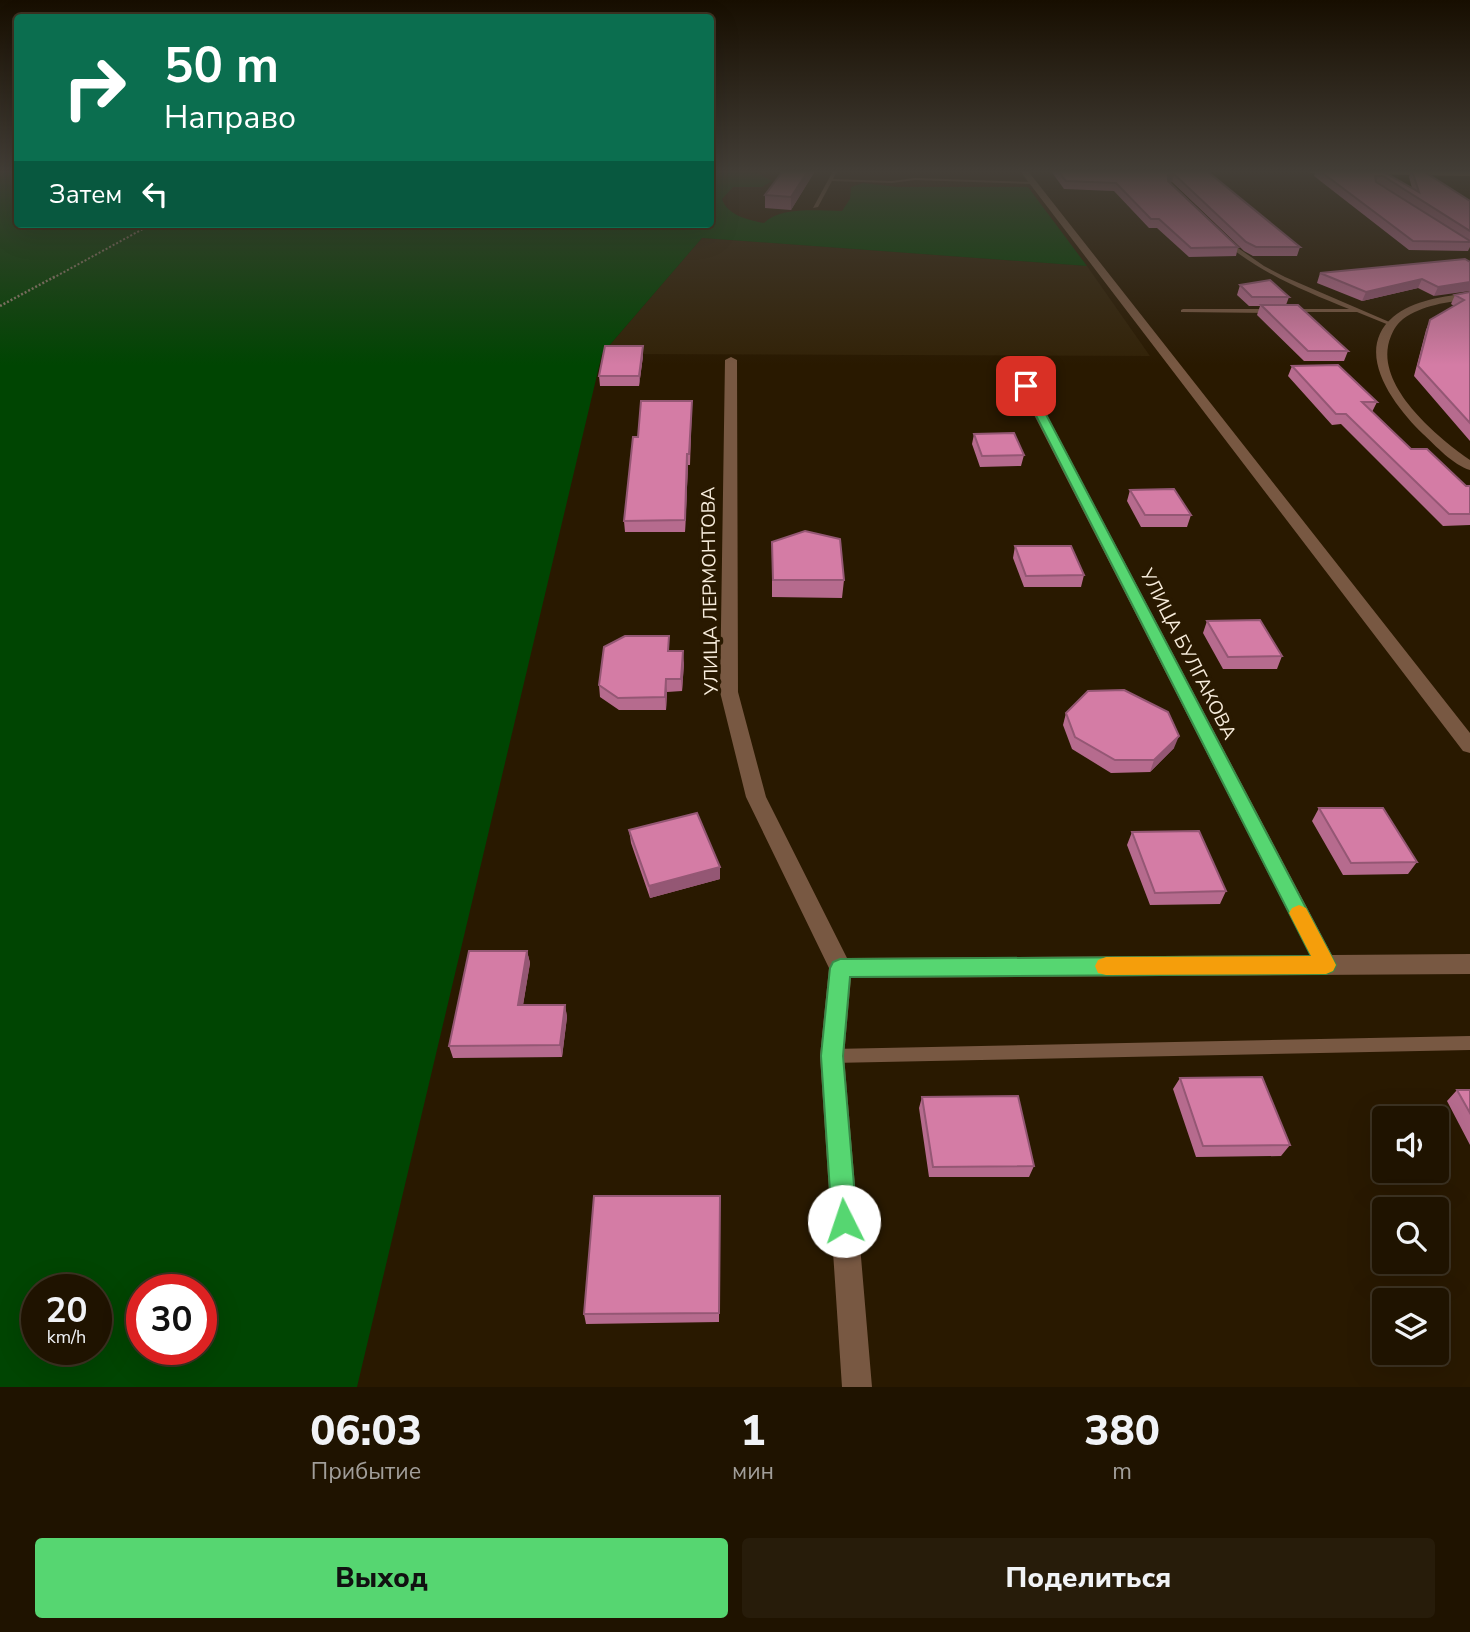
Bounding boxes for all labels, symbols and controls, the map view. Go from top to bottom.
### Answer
text: 50 m [164,32,279,99]
icon: right [49,42,140,133]
text: Направо [164,96,296,139]
icon: left [136,175,174,213]
text: Затем [49,177,122,212]
pin [996,356,1056,416]
icon: arrive [1007,367,1045,405]
street label: УЛИЦА ЛЕРМОНТОВА [695,486,725,696]
street label: УЛИЦА БУЛГАКОВА [1133,563,1242,744]
map controls [1372,1106,1449,1365]
button: sound [1372,1106,1449,1183]
position arrow [807,1184,881,1258]
button: search [1372,1197,1449,1274]
speed limit sign: 30 [126,1274,217,1365]
text: 20 [45,1287,88,1334]
button: layers [1372,1288,1449,1365]
text: km/h [47,1325,86,1349]
text: 06:03 [310,1403,422,1460]
text: 1 [740,1403,766,1460]
text: 380 [1084,1403,1160,1460]
text: Прибытие [311,1456,421,1487]
text: мин [732,1456,774,1487]
text: m [1112,1456,1132,1487]
button: Выход [35,1538,728,1618]
button: Поделиться [742,1538,1435,1618]

